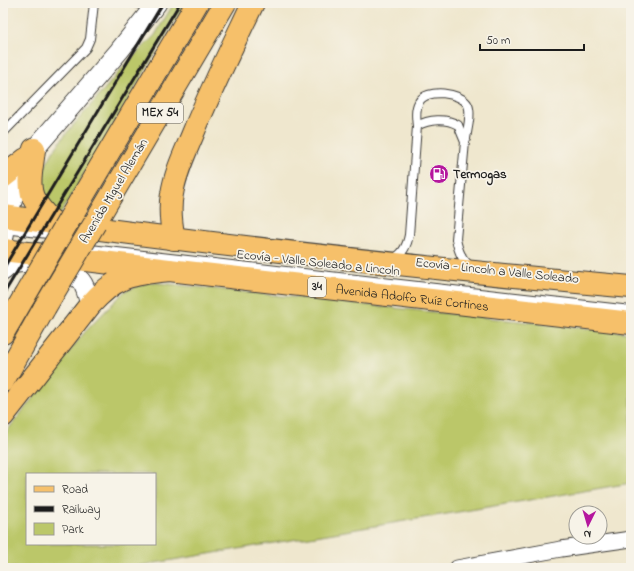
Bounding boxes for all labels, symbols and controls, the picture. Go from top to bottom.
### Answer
scale bar [480,26,584,52]
text: 50 m [486,32,510,50]
road number: MEX 54 [137,103,183,123]
street label: Avenida Miguel Alemán [75,135,154,248]
fuel station icon: Termogas [428,163,450,185]
place label: Termogas [453,165,507,186]
street label: Ecovía - Valle Soleado a Lincoln [235,245,401,281]
street label: Ecovía - Lincoln a Valle Soleado [414,253,580,289]
road number: 34 [308,277,326,297]
street label: Avenida Adolfo Ruíz Cortines [335,280,490,316]
legend [26,473,156,545]
text: Road [62,481,88,499]
text: Railway [62,501,101,520]
north arrow [568,505,608,545]
text: Park [62,521,84,539]
text: N [583,526,592,542]

